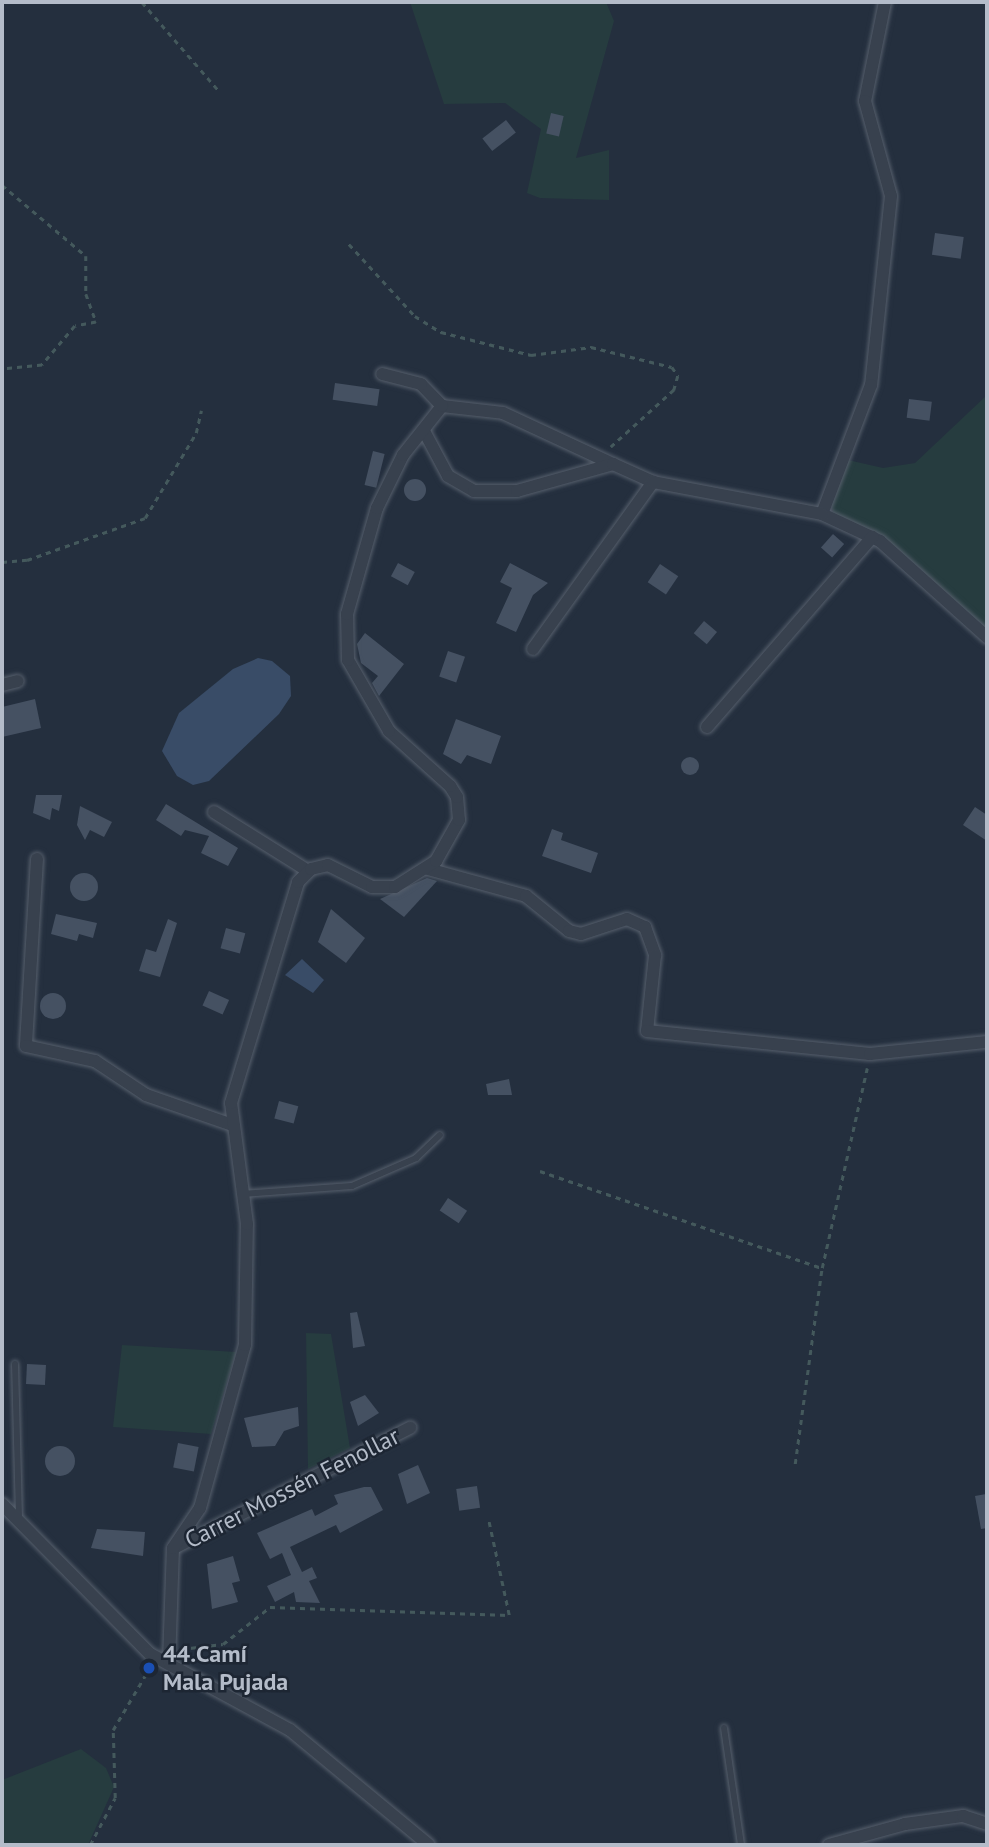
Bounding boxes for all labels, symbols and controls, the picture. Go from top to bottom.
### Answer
street label: Carrer Mossén Fenollar [180,1421,404,1555]
place label: 44.Camí Mala Pujada [163,1640,288,1696]
marker: 44.Camí Mala Pujada [141,1660,157,1676]

